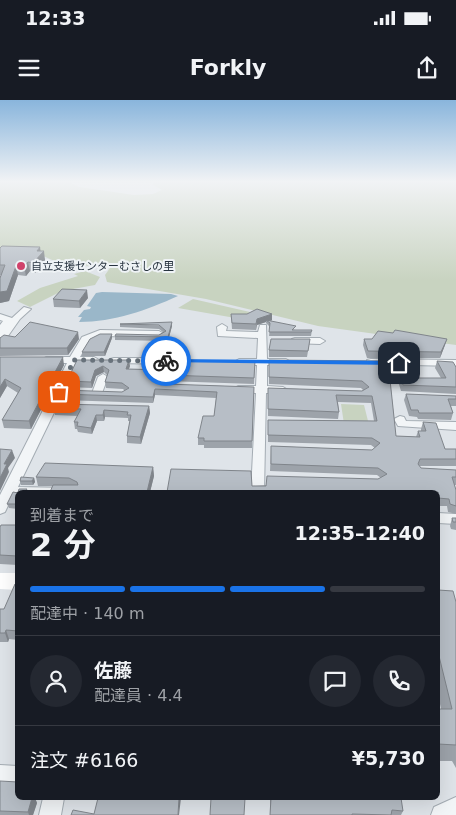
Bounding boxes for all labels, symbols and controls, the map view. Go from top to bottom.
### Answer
text: 12:33 [25,7,85,29]
icon: menu [15,54,43,82]
icon: share [413,54,441,82]
text: Forkly [190,55,266,80]
marker: 自立支援センターむさしの里 [15,260,27,272]
place label: 自立支援センターむさしの里 [31,260,174,273]
courier [141,336,191,386]
pin [378,342,420,384]
icon: bike [152,347,180,375]
icon: home [385,349,413,377]
pin [38,371,80,413]
icon: bag [45,378,73,406]
text: 到着まで [30,506,94,525]
text: 12:35–12:40 [295,522,425,544]
text: 2 分 [30,526,95,564]
text: 配達中 · 140 m [30,604,144,623]
button: person [30,655,82,707]
button: chat [309,655,361,707]
button: phone [373,655,425,707]
text: 佐藤 [94,659,132,681]
text: 配達員 · 4.4 [94,686,183,705]
text: ¥5,730 [352,747,425,769]
text: 注文 #6166 [30,749,138,771]

